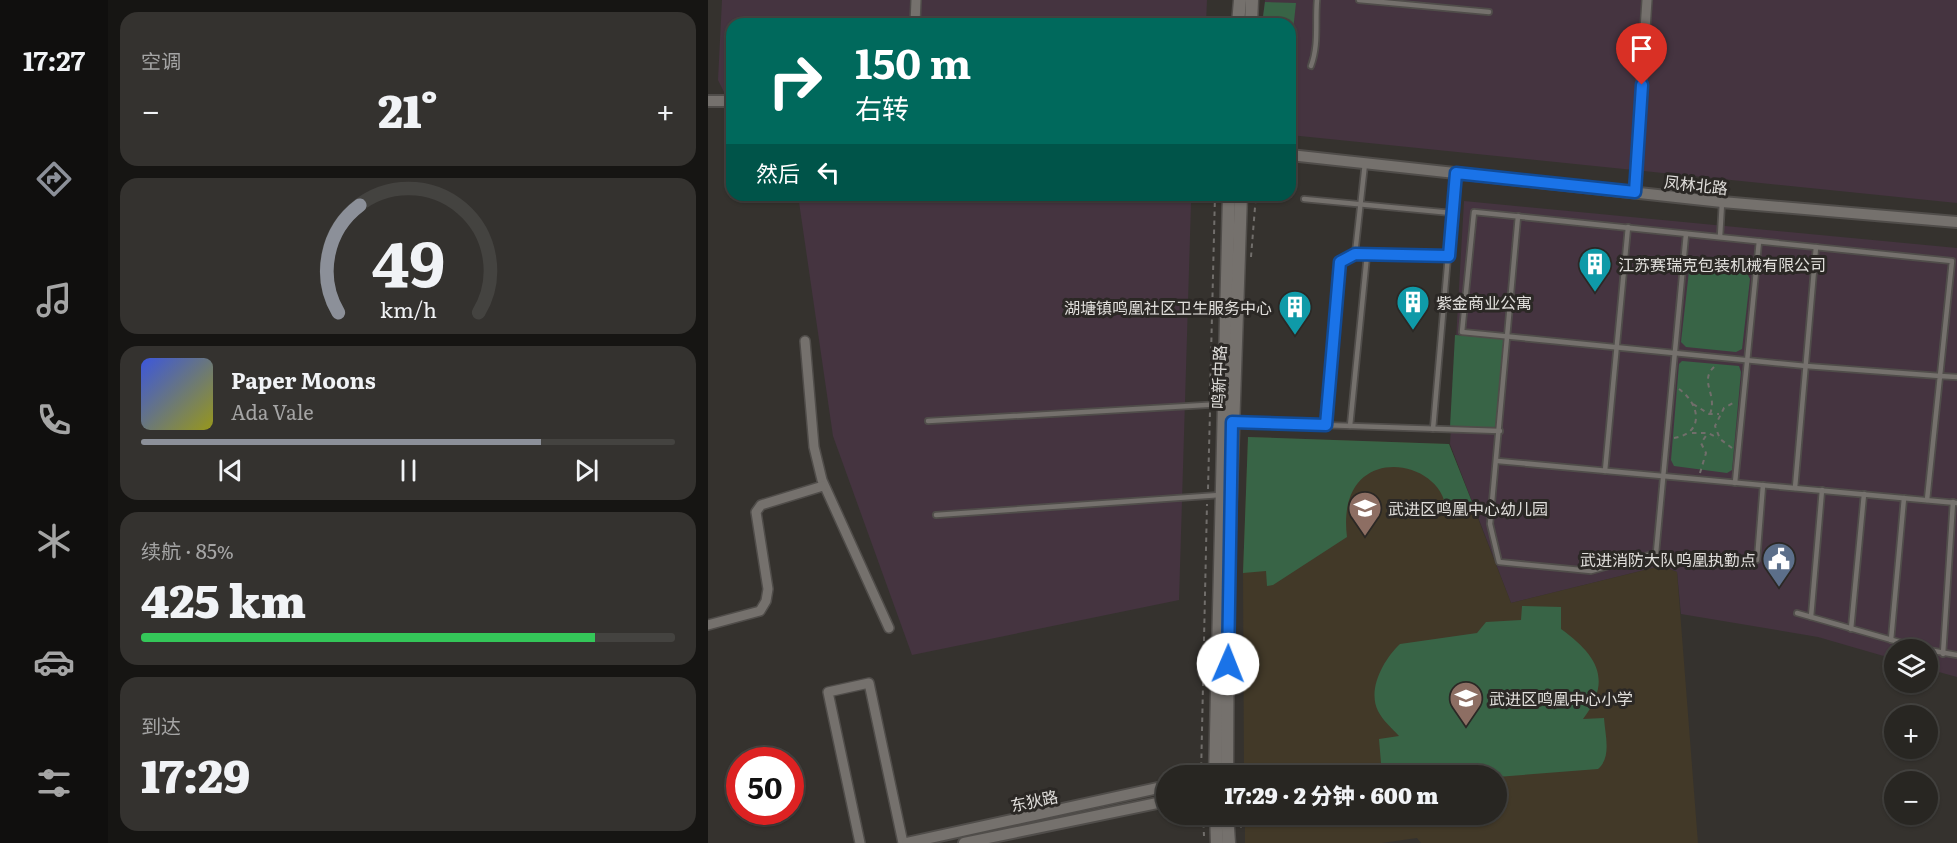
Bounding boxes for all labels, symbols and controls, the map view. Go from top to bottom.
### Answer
pin [1616,23,1667,85]
text: 150 m [855,30,971,92]
icon: arrive [1625,32,1658,65]
text: 17:27 [23,39,85,79]
icon: right [756,42,834,120]
text: 空调 [141,45,181,75]
text: 21° [378,75,438,142]
text: − [141,84,160,133]
text: + [656,84,675,133]
text: 右转 [855,87,909,127]
text: 然后 [756,156,800,189]
icon: left [812,156,845,189]
icon: directions [33,158,75,200]
street label: 凤林北路 [1663,169,1729,199]
text: 49 [371,214,445,306]
building icon: 江苏赛瑞克包装机械有限公司 [1577,246,1613,293]
place label: 江苏赛瑞克包装机械有限公司 [1618,252,1826,276]
icon: music [33,279,75,321]
building icon: 紫金商业公寓 [1395,284,1431,331]
building icon: 湖塘镇鸣凰社区卫生服务中心 [1277,289,1313,336]
place label: 紫金商业公寓 [1436,290,1532,314]
text: km/h [379,293,437,325]
place label: 湖塘镇鸣凰社区卫生服务中心 [1064,295,1272,319]
street label: 鸣新中路 [1205,345,1231,409]
text: Paper Moons [231,363,376,396]
text: Ada Vale [231,396,314,426]
icon: phone [33,399,75,441]
icon: previous [214,454,247,487]
icon: pause [392,454,425,487]
icon: next [570,454,603,487]
school or university icon: 武进区鸣凰中心幼儿园 [1347,490,1383,537]
place label: 武进区鸣凰中心幼儿园 [1388,496,1548,520]
icon: climate [33,520,75,562]
text: 续航 · 85% [141,535,234,565]
public building icon: 武进消防大队呜凰执勤点 [1761,541,1797,588]
place label: 武进消防大队呜凰执勤点 [1580,547,1756,571]
text: 425 km [141,565,306,632]
position arrow [1196,632,1260,696]
map controls [1884,639,1938,825]
button: layers [1884,639,1938,693]
icon: car [33,641,75,683]
school or university icon: 武进区鸣凰中心小学 [1448,680,1484,727]
place label: 武进区鸣凰中心小学 [1489,686,1633,710]
button: + [1884,705,1938,759]
text: 到达 [141,710,181,740]
text: 17:29 [141,740,250,807]
speed limit sign: 50 [726,747,804,825]
icon: filters [33,762,75,804]
button: − [1884,771,1938,825]
text: 17:29 · 2 分钟 · 600 m [1224,778,1439,811]
street label: 东狄路 [1008,783,1060,817]

